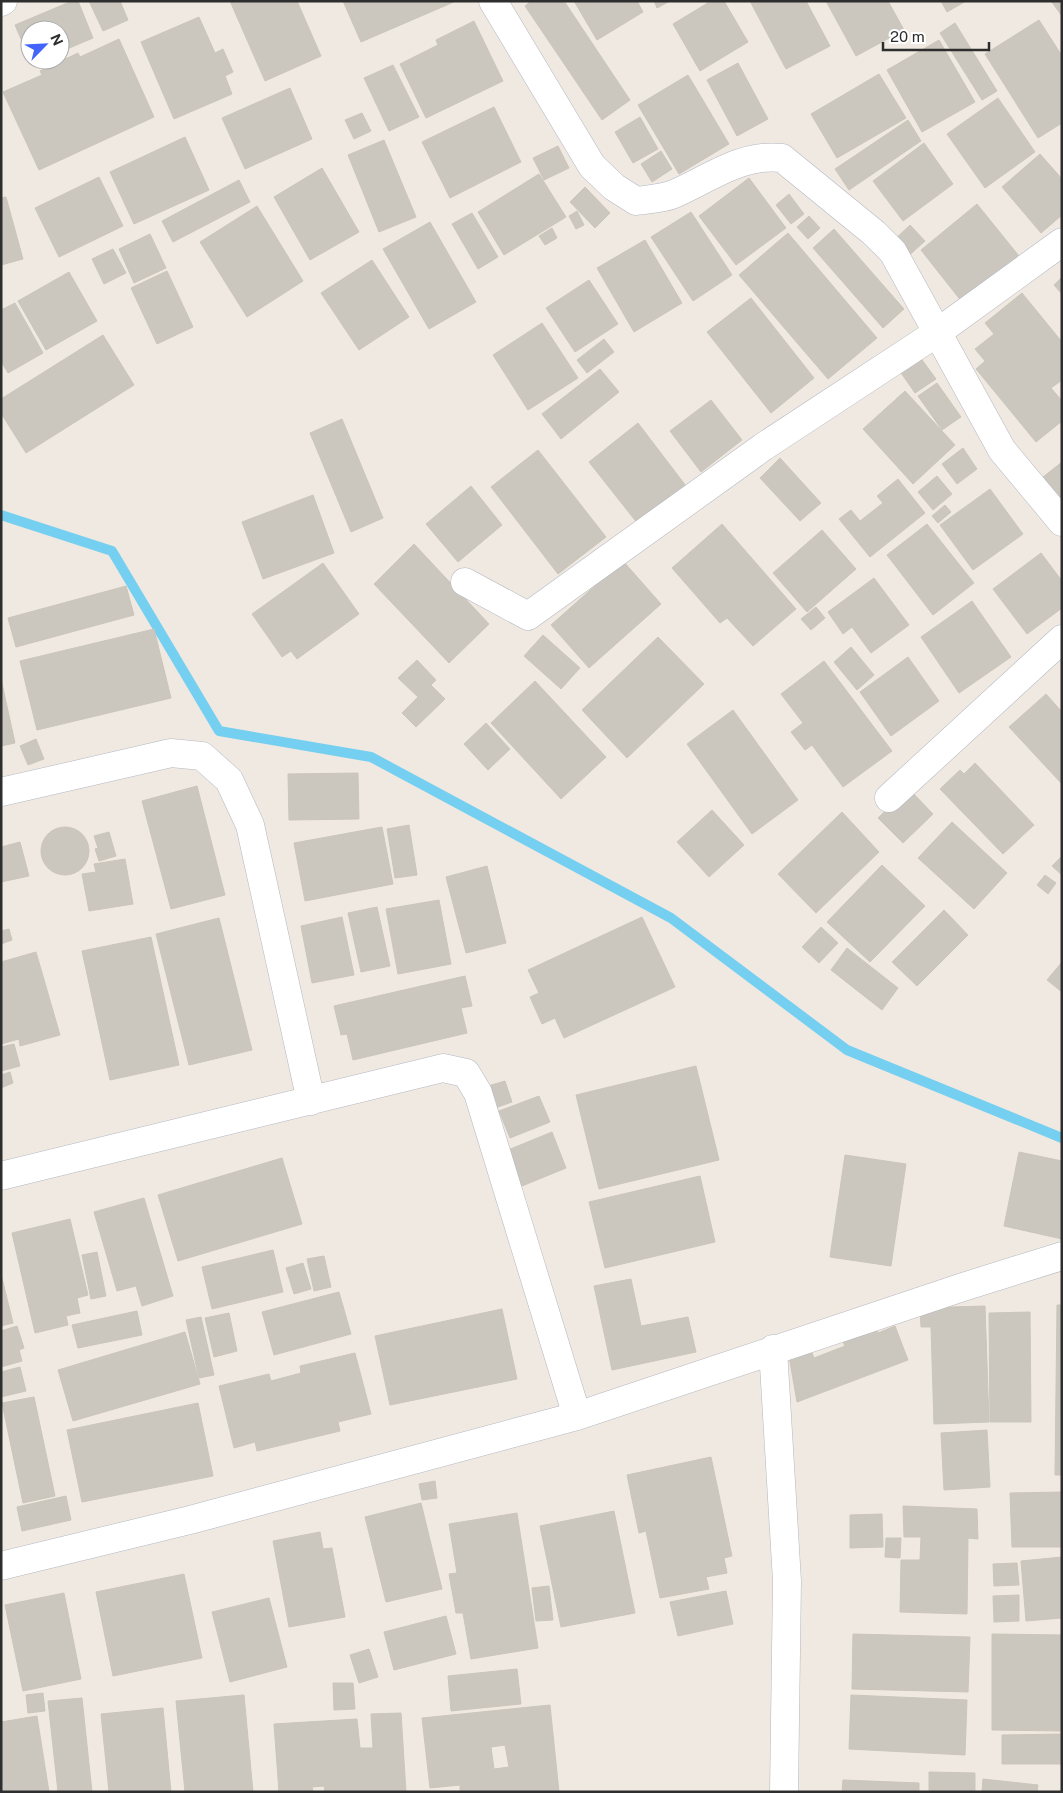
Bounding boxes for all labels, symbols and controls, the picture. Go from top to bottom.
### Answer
north arrow [20,20,70,70]
scale bar [883,20,989,52]
text: 20 m [890,28,925,45]
text: N [47,31,66,48]

